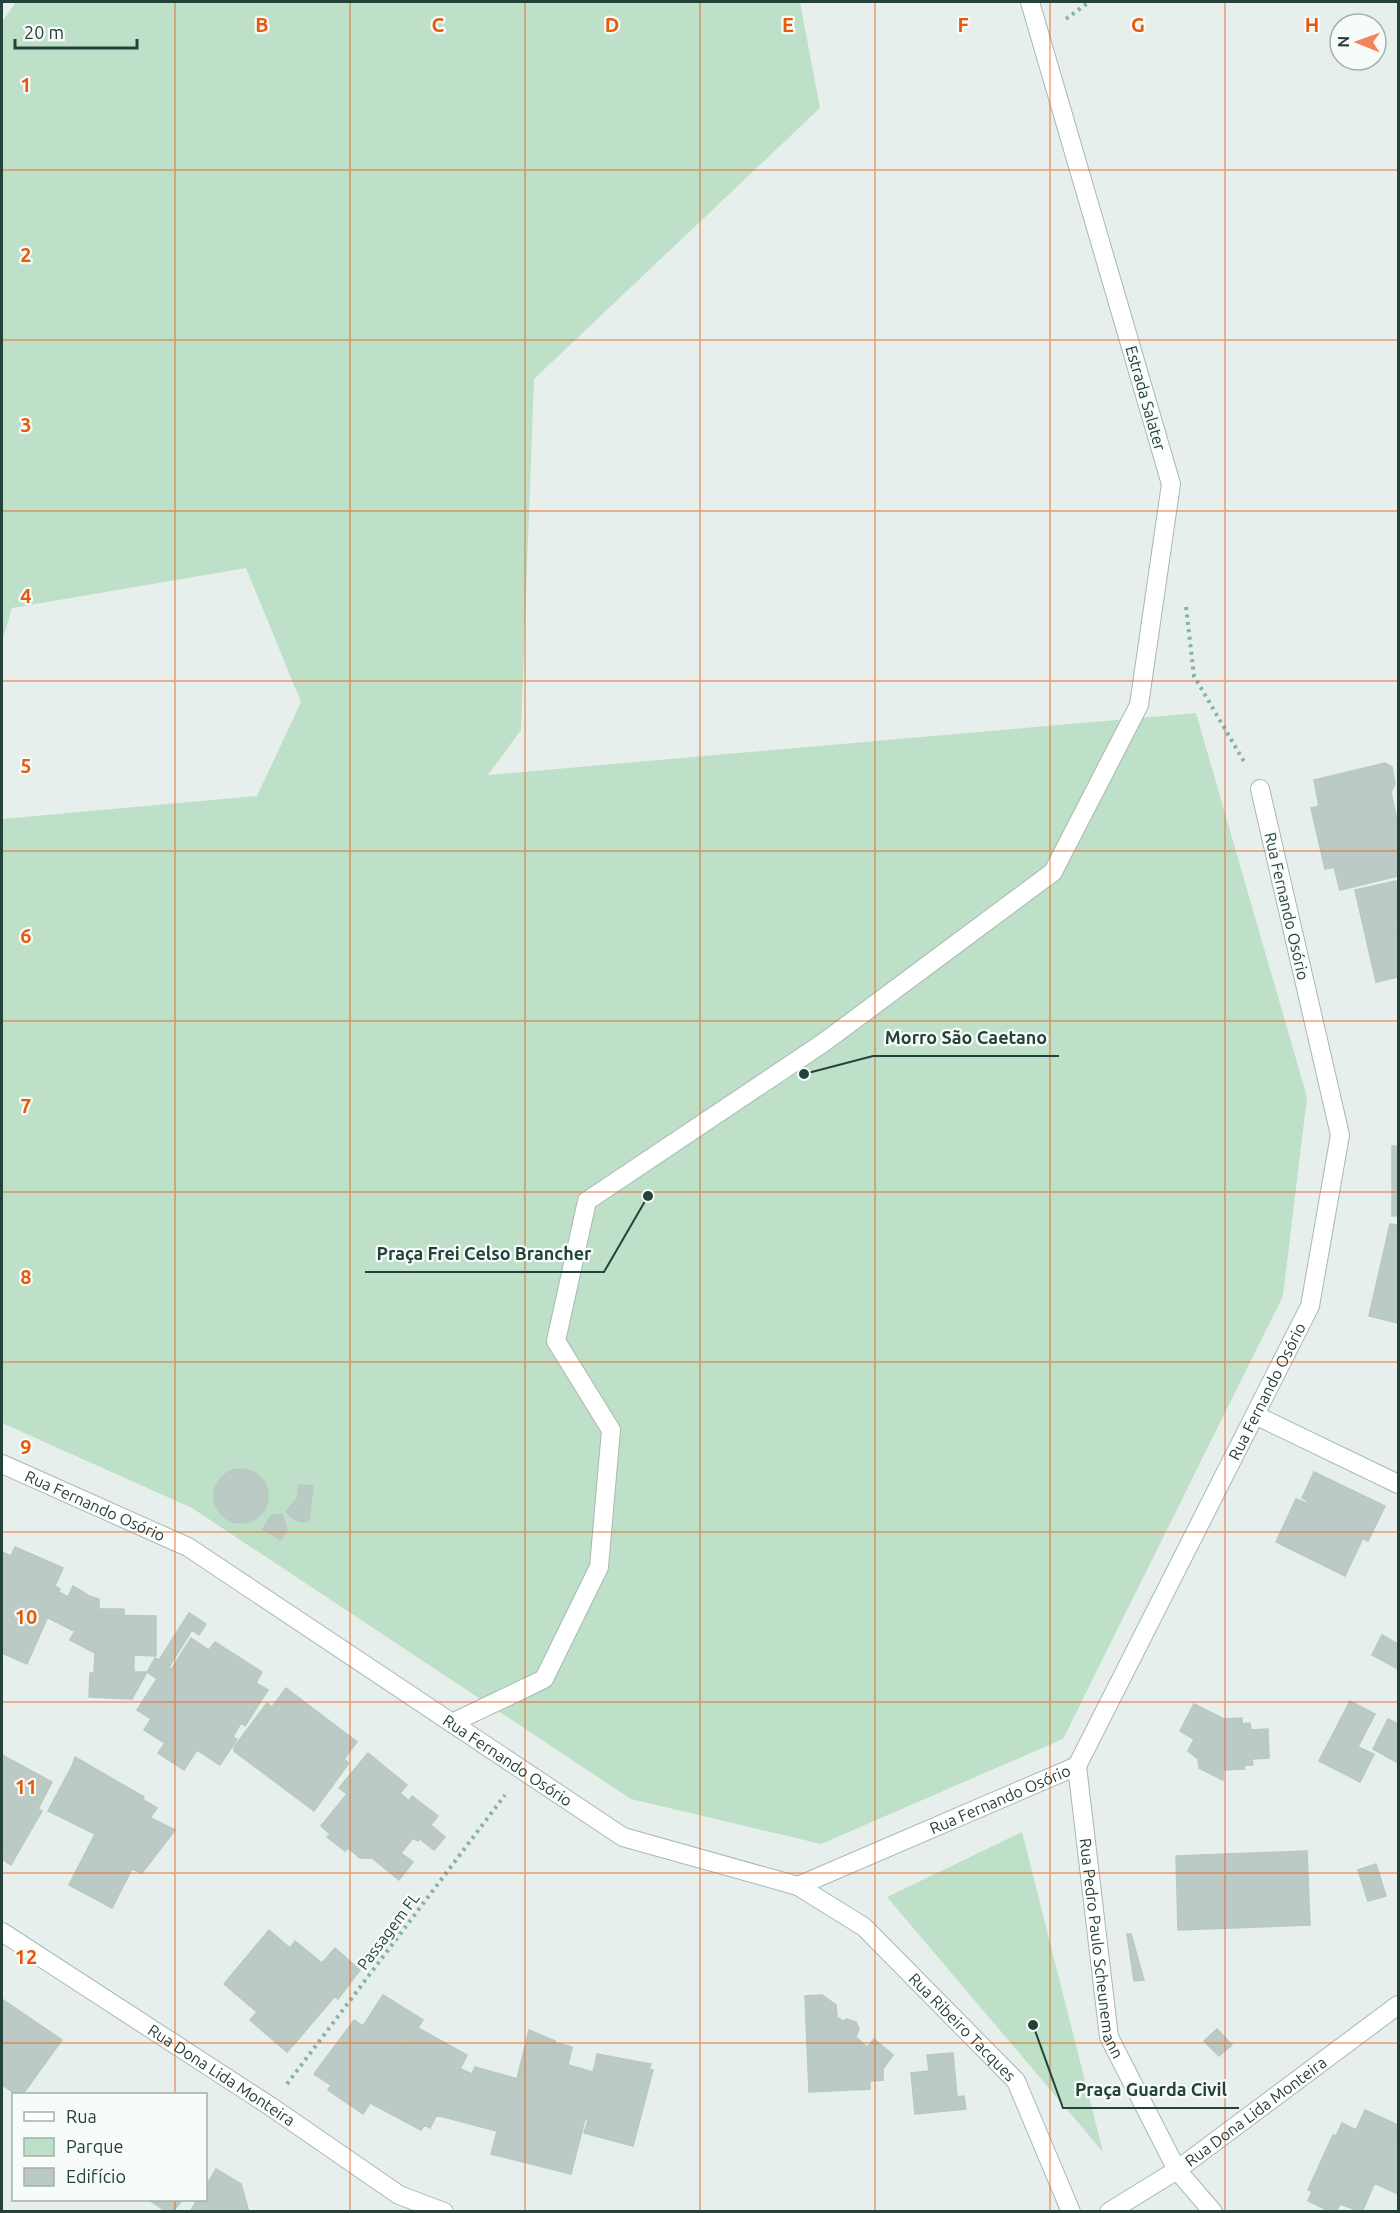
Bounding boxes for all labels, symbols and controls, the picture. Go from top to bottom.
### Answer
scale bar [15,12,136,50]
north arrow [1328,12,1388,72]
text: B [255,13,269,36]
text: C [432,13,445,36]
text: D [605,13,619,36]
text: E [782,13,794,36]
text: F [957,13,969,36]
text: G [1131,13,1145,36]
text: H [1305,13,1319,36]
text: 20 m [24,22,64,42]
text: N [1334,36,1352,48]
text: 1 [20,73,32,96]
text: 2 [20,243,32,266]
street label: Estrada Salater [1122,344,1170,452]
text: 3 [20,413,32,436]
text: 4 [20,584,32,607]
text: 5 [20,754,32,777]
street label: Rua Fernando Osório [1261,830,1313,982]
text: 6 [20,924,32,947]
callout: Morro São Caetano [873,1020,1059,1056]
text: Morro São Caetano [885,1027,1047,1047]
text: 7 [20,1094,32,1117]
callout: Praça Frei Celso Brancher [365,1236,604,1272]
text: Praça Frei Celso Brancher [376,1243,592,1264]
text: 8 [20,1265,32,1288]
street label: Rua Fernando Osório [1225,1320,1309,1463]
text: 9 [20,1435,32,1458]
street label: Rua Fernando Osório [22,1467,168,1545]
text: 10 [15,1605,37,1628]
street label: Rua Fernando Osório [440,1711,576,1810]
street label: Rua Fernando Osório [927,1761,1073,1837]
text: 11 [15,1775,37,1798]
street label: Rua Pedro Paulo Scheunemann [1077,1837,1127,2061]
street label: Passagem FL [353,1889,423,1973]
text: 12 [15,1945,37,1968]
street label: Rua Ribeiro Tacques [905,1969,1020,2085]
street label: Rua Dona Lida Monteira [145,2020,298,2130]
street label: Rua Dona Lida Monteira [1181,2053,1330,2170]
callout: Praça Guarda Civil [1063,2072,1239,2108]
text: Praça Guarda Civil [1075,2079,1228,2100]
legend [12,2093,207,2201]
text: Rua [66,2106,97,2126]
text: Parque [66,2136,123,2156]
text: Edifício [66,2166,126,2186]

